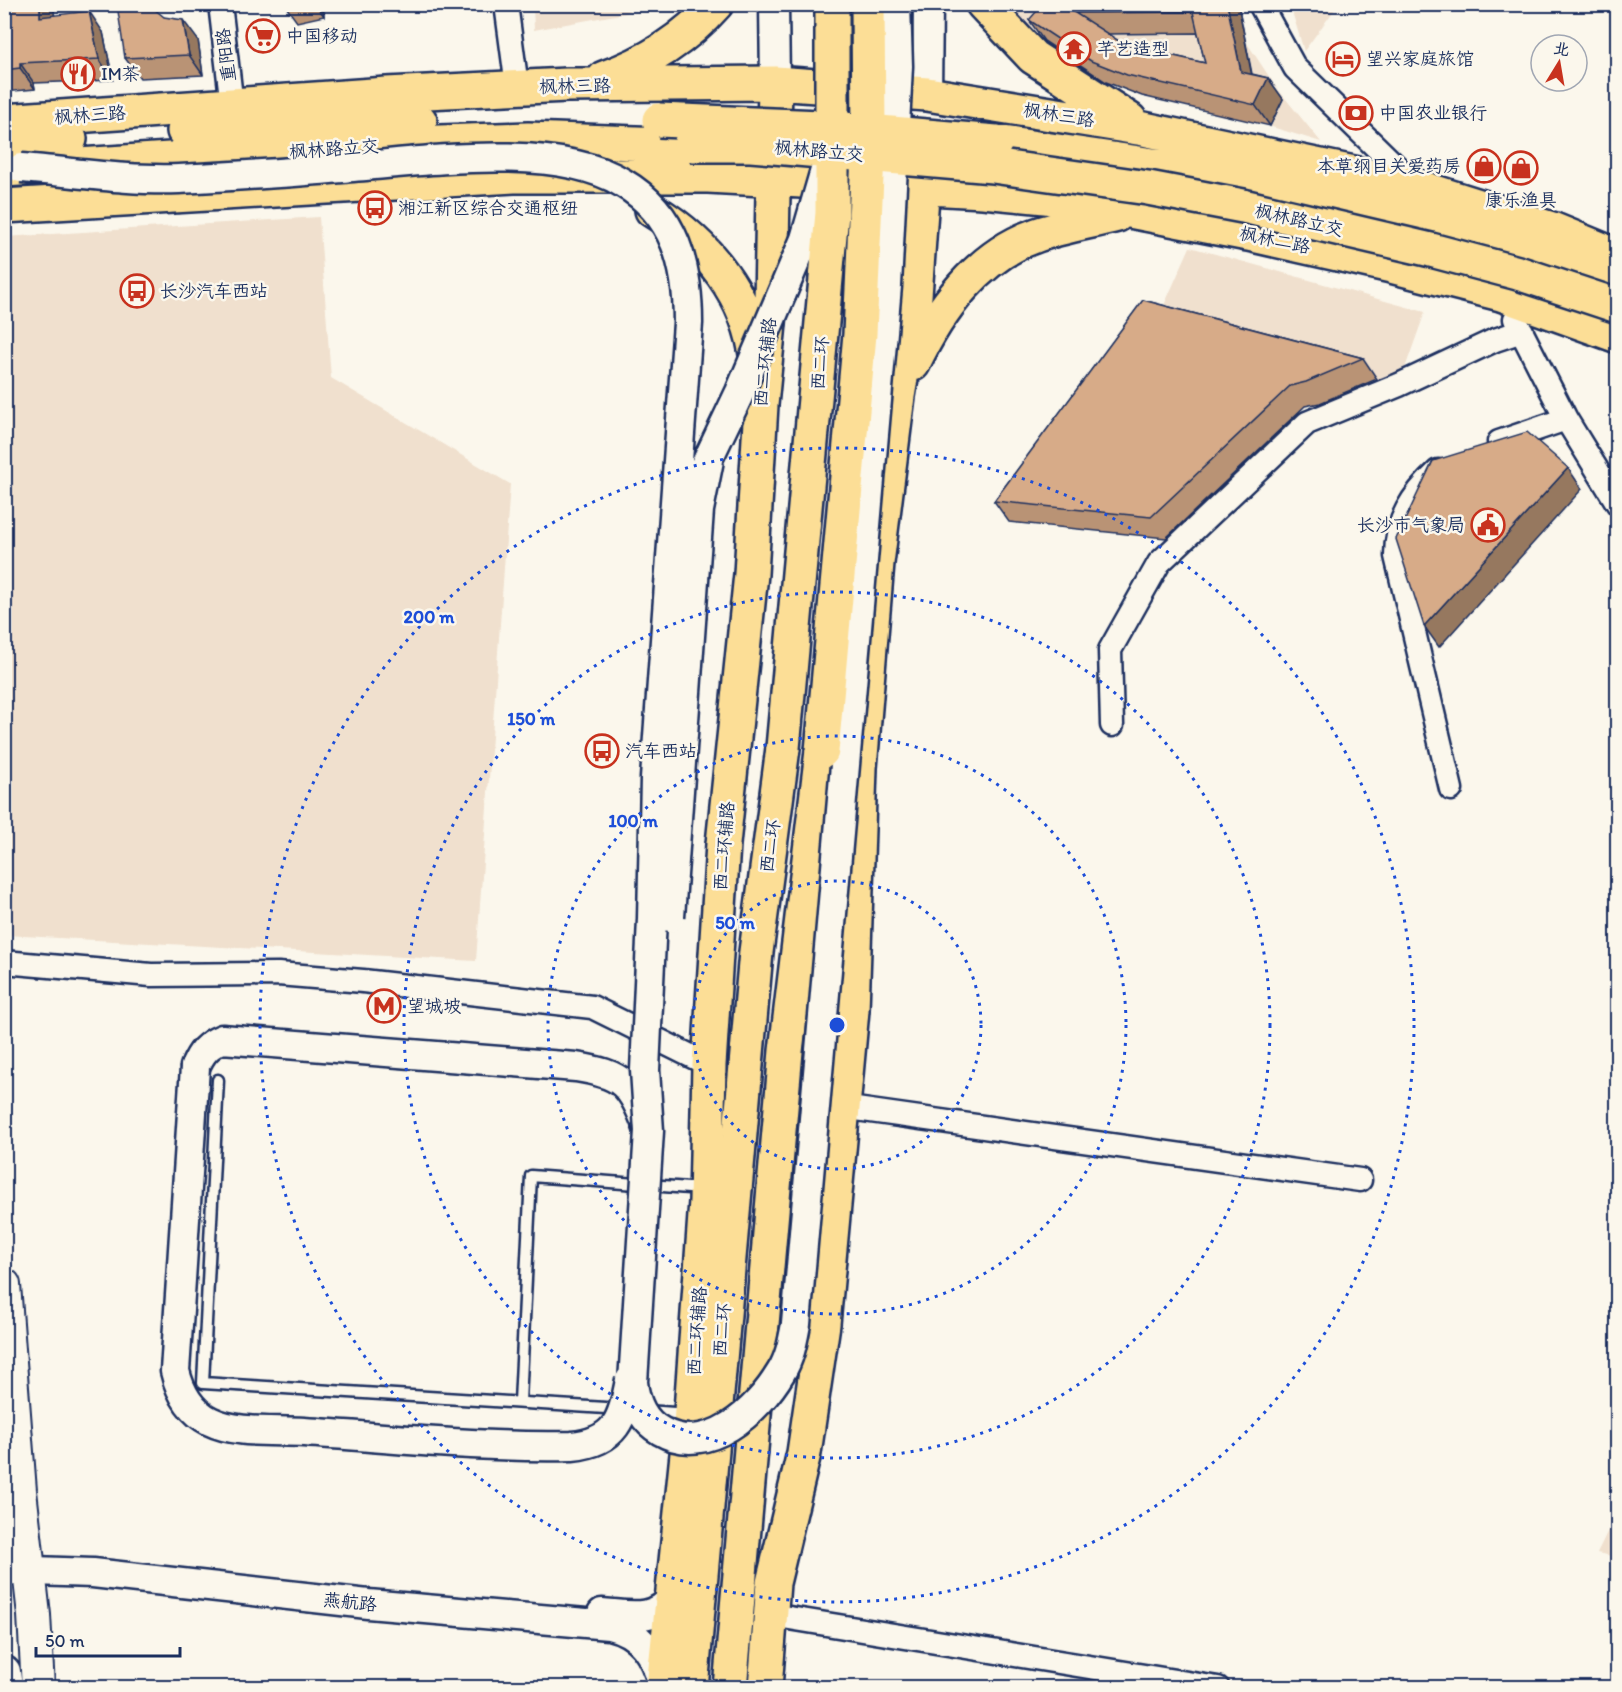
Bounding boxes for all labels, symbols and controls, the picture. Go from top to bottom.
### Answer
supermarket icon: 中国移动 [245,18,281,54]
place label: 中国移动 [286,25,358,47]
street label: 重阳路 [212,27,240,83]
temple icon: 芊艺造型 [1056,31,1092,67]
north arrow [1529,33,1589,93]
place label: 芊艺造型 [1097,38,1169,60]
text: 北 [1552,38,1571,60]
hotel icon: 望兴家庭旅馆 [1325,41,1361,77]
place label: 望兴家庭旅馆 [1366,48,1474,70]
restaurant icon: IM茶 [60,56,96,92]
place label: IM茶 [101,63,140,85]
street label: 枫林三路 [539,74,611,98]
bank icon: 中国农业银行 [1338,95,1374,131]
street label: 枫林三路 [1022,99,1096,131]
street label: 枫林三路 [53,102,127,128]
place label: 中国农业银行 [1379,102,1487,124]
street label: 枫林路立交 [288,135,380,163]
street label: 枫林路立交 [773,136,865,166]
shop icon: 本草纲目关爱药房 [1466,148,1502,184]
shop icon: 康乐渔具 [1503,150,1539,186]
place label: 本草纲目关爱药房 [1317,155,1461,177]
place label: 康乐渔具 [1485,189,1557,211]
bus stop icon: 湘江新区综合交通枢纽 [357,190,393,226]
place label: 湘江新区综合交通枢纽 [398,197,578,219]
street label: 枫林路立交 [1253,199,1345,241]
street label: 枫林二路 [1237,222,1313,258]
bus stop icon: 长沙汽车西站 [119,273,155,309]
place label: 长沙汽车西站 [160,280,268,302]
street label: 西二环辅路 [749,316,781,408]
street label: 西二环 [807,335,833,391]
public building icon: 长沙市气象局 [1470,507,1506,543]
place label: 长沙市气象局 [1357,514,1465,536]
text: 200 m [404,606,455,628]
text: 150 m [507,708,556,730]
bus stop icon: 汽车西站 [584,733,620,769]
place label: 汽车西站 [625,740,697,762]
street label: 西二环辅路 [709,800,739,892]
text: 100 m [608,810,659,832]
street label: 西二环 [755,818,785,874]
text: 50 m [715,912,756,934]
metro station icon: 望城坡 [366,988,402,1024]
place label: 望城坡 [407,995,461,1017]
centre of rings [827,1015,847,1035]
street label: 西二环辅路 [683,1285,711,1377]
street label: 西二环 [709,1302,735,1358]
street label: 燕航路 [322,1588,378,1616]
scale bar [36,1620,180,1658]
text: 50 m [45,1630,85,1652]

